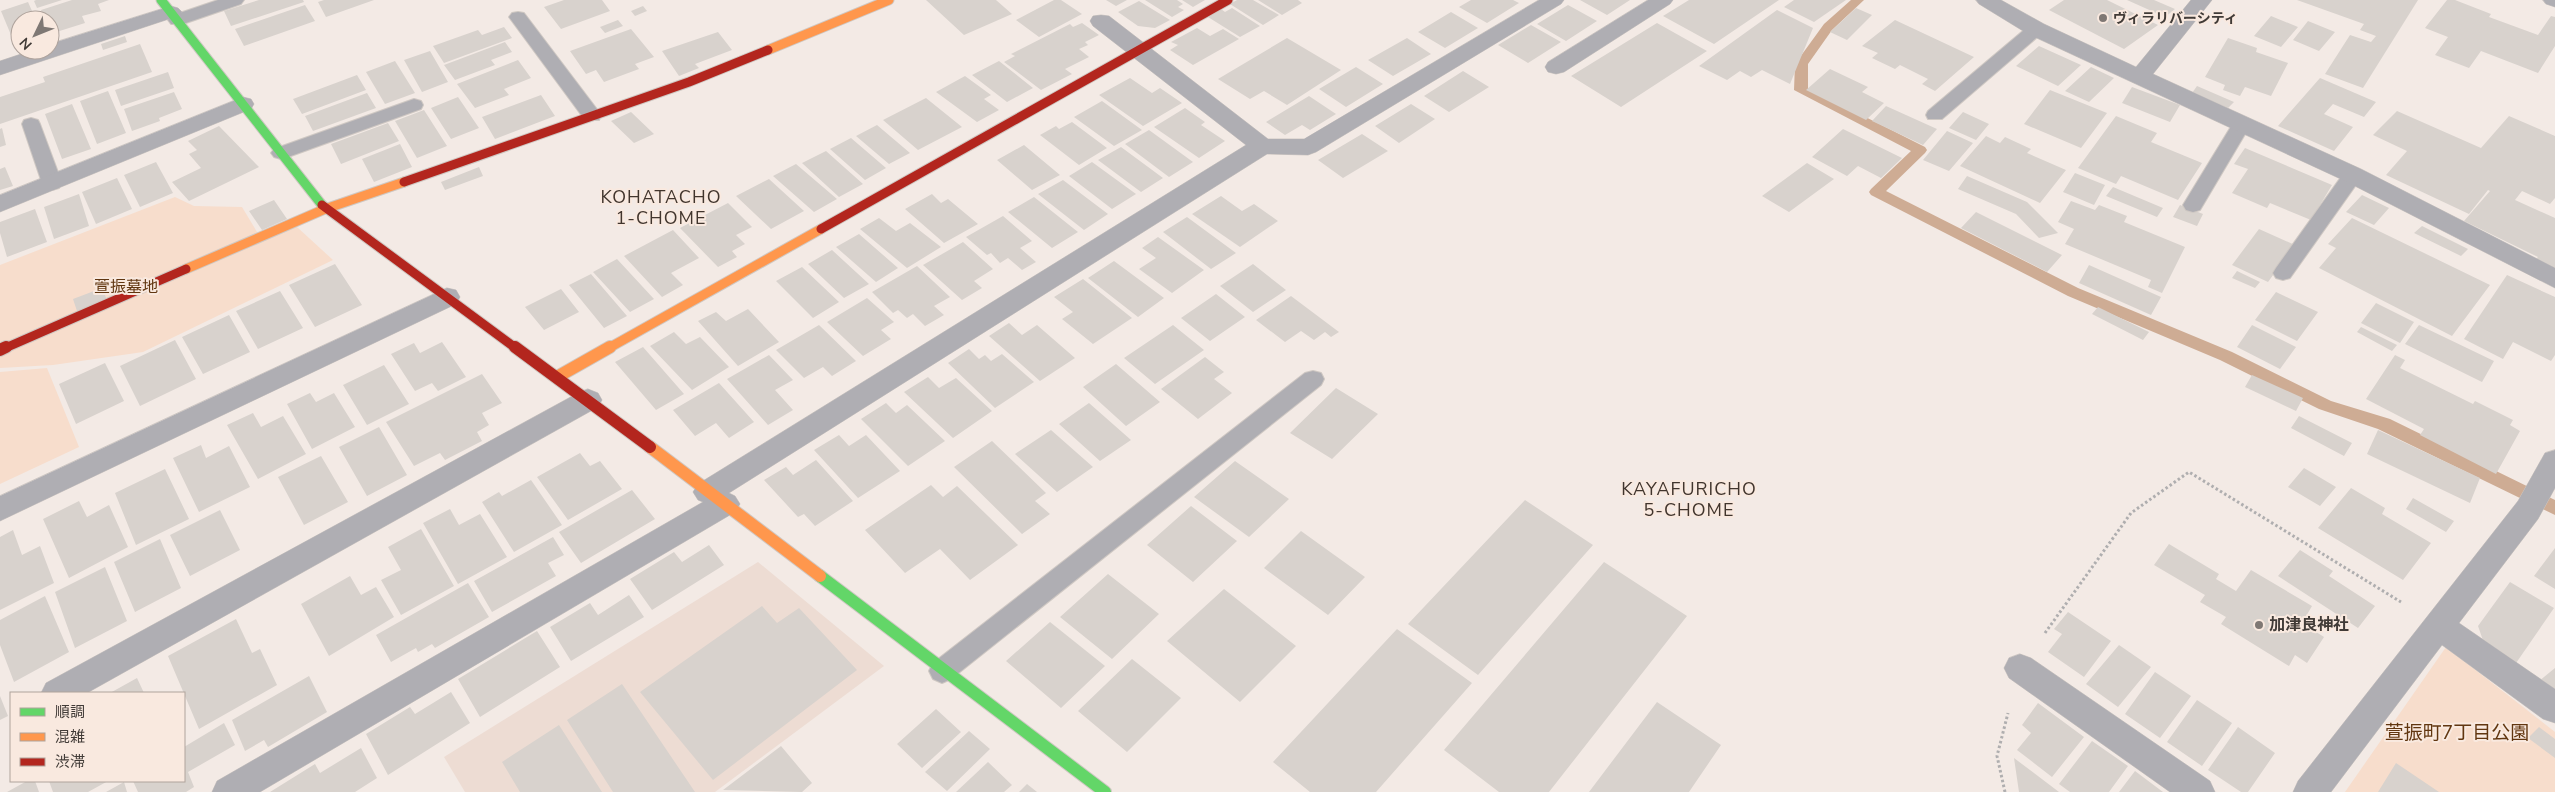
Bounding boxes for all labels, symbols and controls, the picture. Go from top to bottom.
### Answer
place label: ヴィラリバーシティ [2113,9,2238,28]
north arrow [10,10,60,60]
marker: ヴィラリバーシティ [2097,12,2109,24]
text: N [15,33,36,54]
district label: KOHATACHO 1-CHOME [601,185,721,230]
park label: 萱振墓地 [94,276,158,298]
district label: KAYAFURICHO 5-CHOME [1621,477,1757,522]
place label: 加津良神社 [2269,614,2349,636]
marker: 加津良神社 [2253,619,2265,631]
legend [10,692,185,782]
text: 順調 [55,702,85,722]
park label: 萱振町7丁目公園 [2385,720,2529,746]
text: 混雑 [55,727,85,747]
text: 渋滞 [55,752,85,772]

